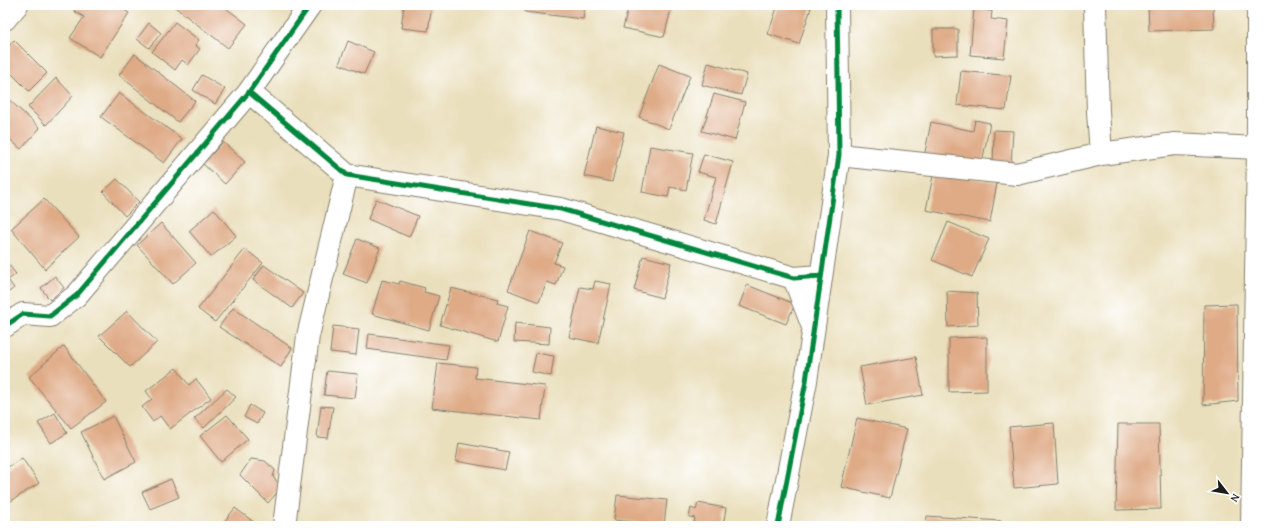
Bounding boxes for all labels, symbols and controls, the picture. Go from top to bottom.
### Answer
north arrow [1207,473,1247,513]
text: N [1226,491,1244,506]

